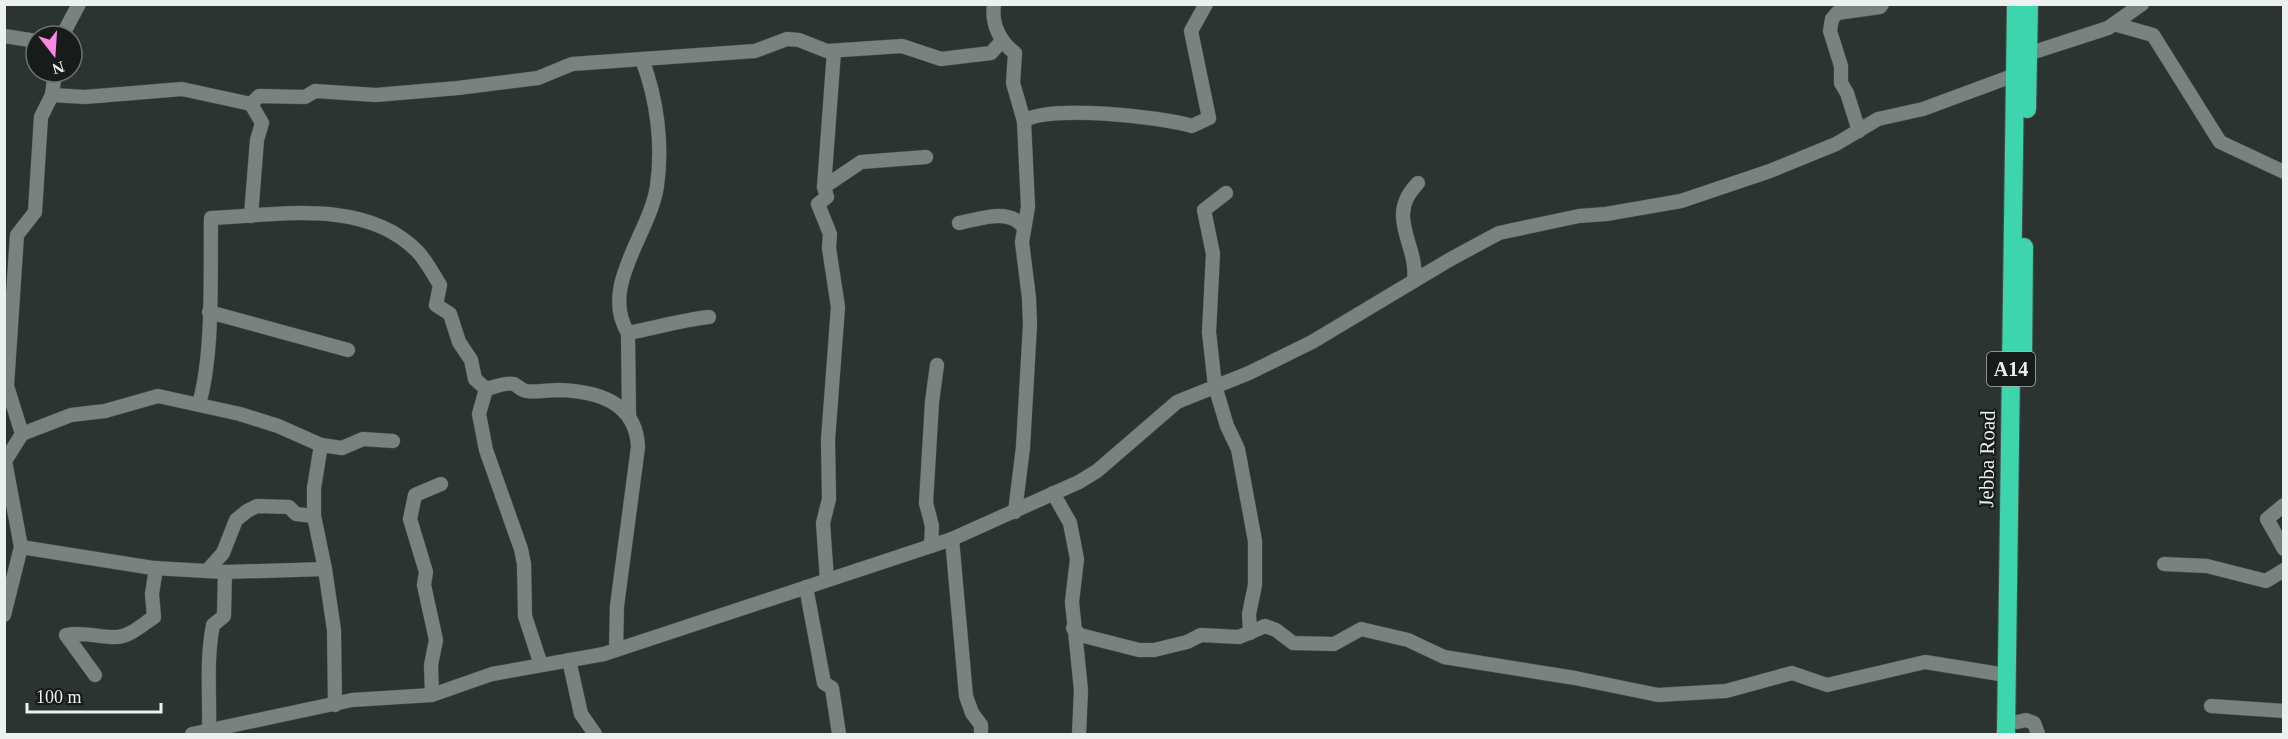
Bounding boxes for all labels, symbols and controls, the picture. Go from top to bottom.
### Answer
north arrow [24,24,84,84]
text: N [50,58,66,78]
road number: A14 [1987,352,2035,386]
street label: Jebba Road [1974,410,2000,508]
scale bar [27,676,160,714]
text: 100 m [36,687,82,707]

